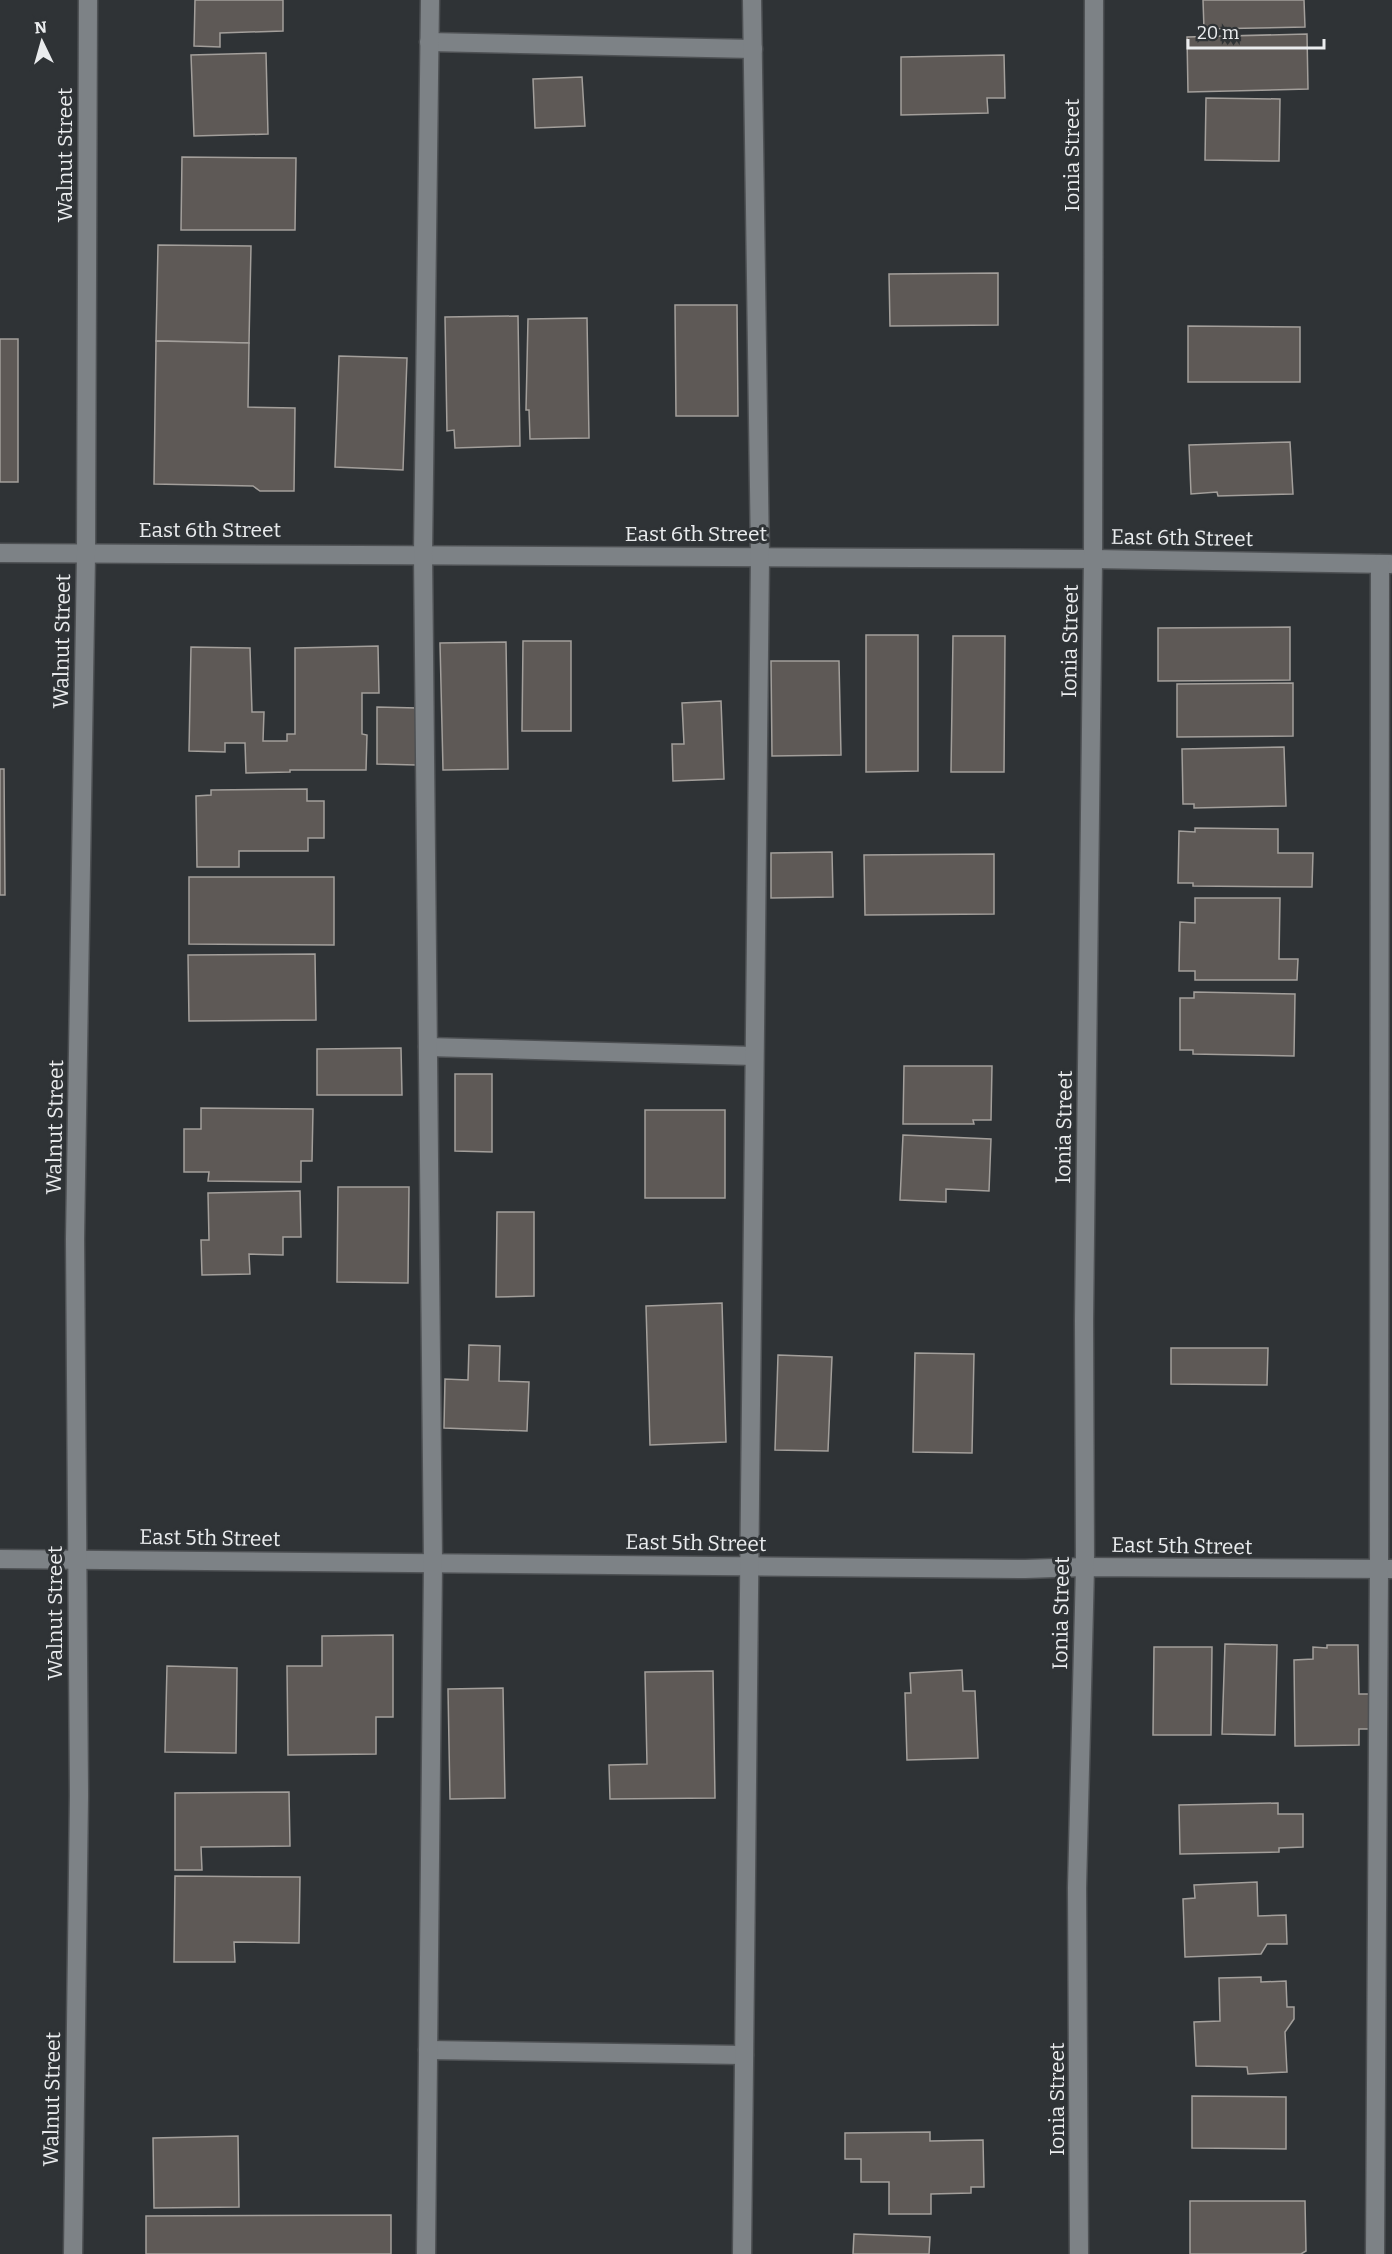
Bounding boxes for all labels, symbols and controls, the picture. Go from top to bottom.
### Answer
north arrow [12,12,72,72]
scale bar [1188,12,1324,50]
text: N [34,18,48,38]
text: 20 m [1197,22,1239,44]
street label: Walnut Street [52,87,78,222]
street label: Ionia Street [1059,98,1085,212]
street label: East 6th Street [139,517,282,543]
street label: East 6th Street [625,521,768,547]
street label: East 6th Street [1111,524,1254,552]
street label: Walnut Street [48,573,76,709]
street label: Ionia Street [1056,584,1084,698]
street label: Walnut Street [41,1059,69,1195]
street label: Ionia Street [1050,1070,1078,1184]
street label: East 5th Street [139,1524,281,1552]
street label: East 5th Street [625,1529,767,1557]
street label: East 5th Street [1111,1532,1253,1560]
street label: Walnut Street [42,1545,68,1680]
street label: Ionia Street [1047,1556,1075,1670]
street label: Walnut Street [38,2031,66,2167]
street label: Ionia Street [1044,2042,1070,2156]

